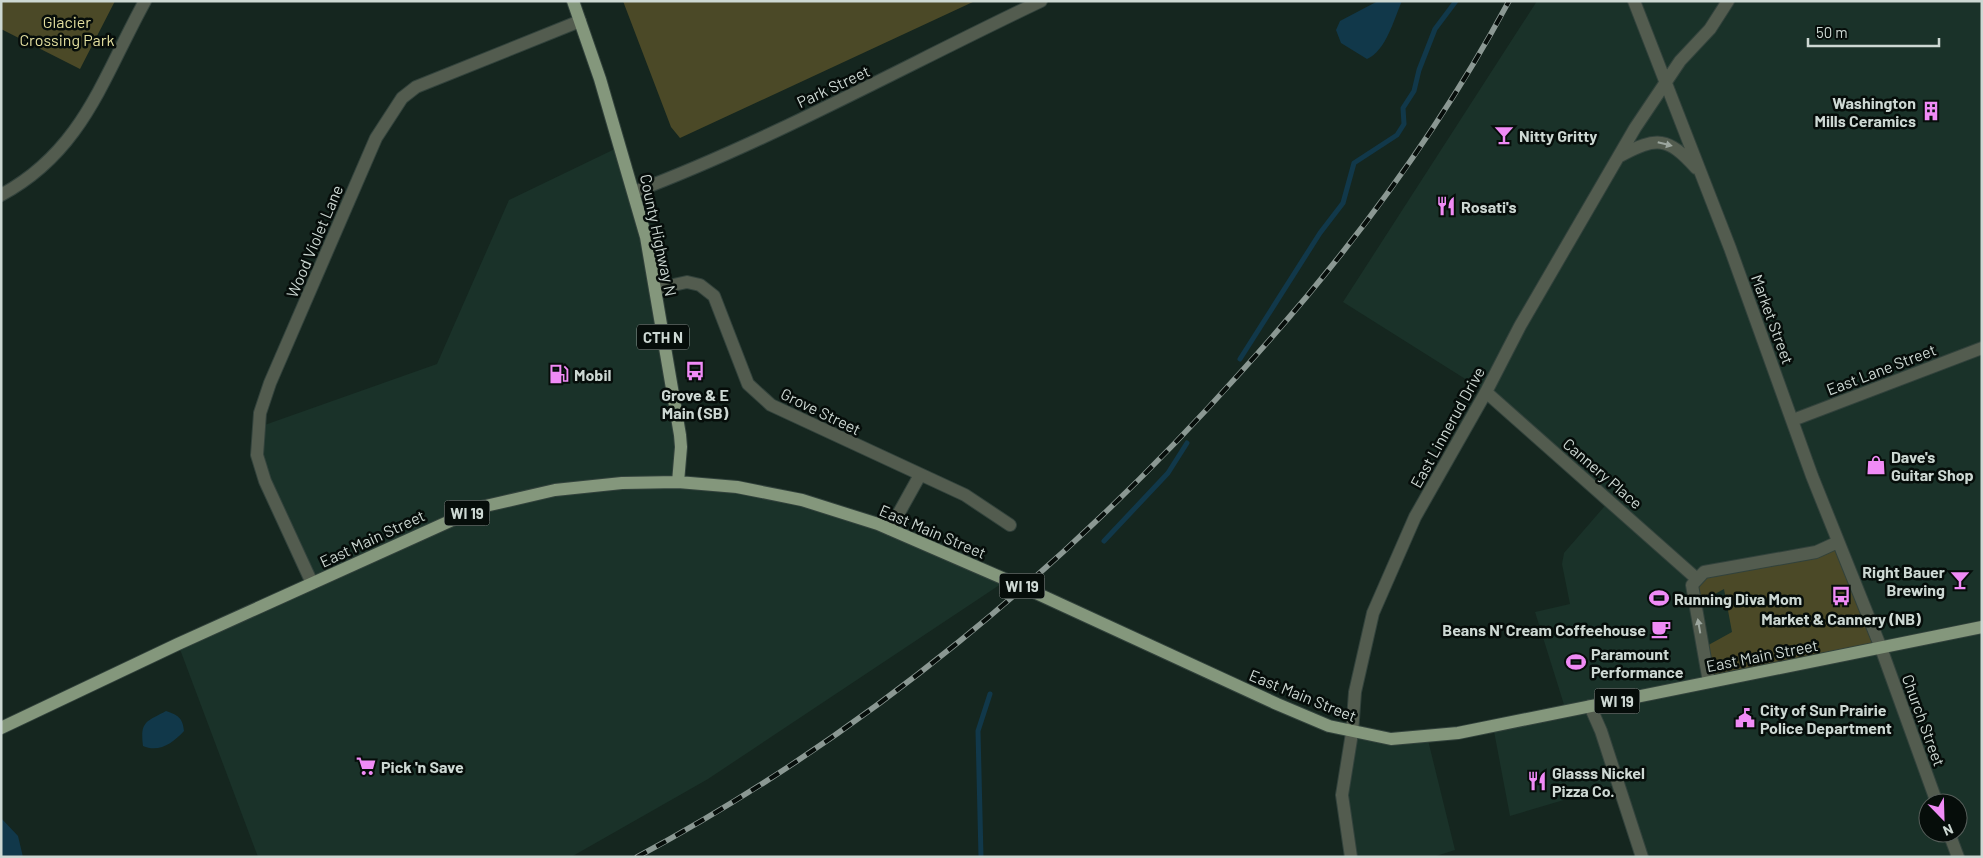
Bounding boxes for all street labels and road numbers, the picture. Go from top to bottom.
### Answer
street label: Park Street [793,61,873,111]
street label: County Highway N [637,172,681,298]
street label: Wood Violet Lane [282,182,346,300]
street label: Market Street [1748,271,1798,367]
road number: CTH N [637,324,689,350]
street label: East Lane Street [1824,339,1938,399]
street label: East Linnerud Drive [1406,363,1488,491]
street label: Grove Street [778,383,864,439]
street label: Cannery Place [1560,434,1646,512]
road number: WI 19 [444,500,490,526]
street label: East Main Street [877,500,989,562]
street label: East Main Street [316,505,428,571]
road number: WI 19 [1000,574,1044,598]
street label: East Main Street [1704,635,1820,675]
street label: East Main Street [1247,665,1359,725]
street label: Church Street [1899,671,1949,769]
road number: WI 19 [1594,688,1640,714]

